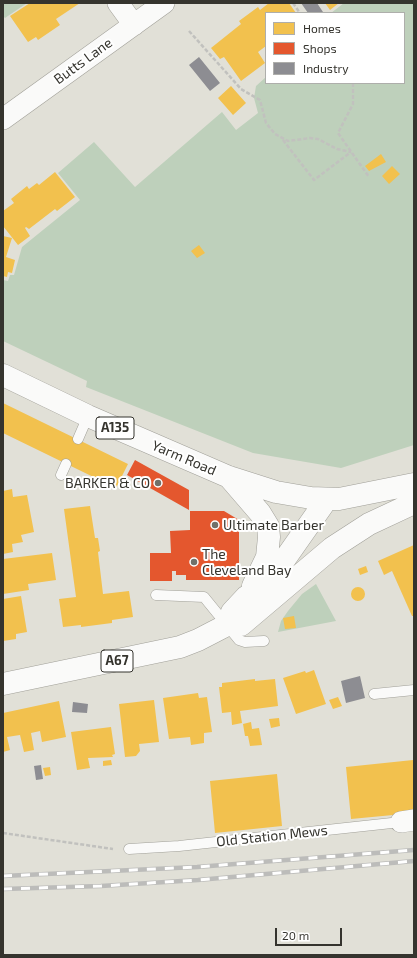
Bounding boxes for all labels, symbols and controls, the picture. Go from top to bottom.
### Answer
legend [265,12,405,84]
text: Homes [303,21,341,35]
street label: Butts Lane [51,34,115,88]
text: Shops [303,41,337,55]
text: Industry [303,61,349,75]
road number: A135 [96,417,134,439]
street label: Yarm Road [149,437,219,479]
place label: BARKER & CO [65,475,150,491]
marker: BARKER & CO [153,478,163,488]
place label: Ultimate Barber [223,517,324,533]
marker: Ultimate Barber [210,520,220,530]
place label: The Cleveland Bay [202,546,291,578]
marker: The Cleveland Bay [189,557,199,567]
road number: A67 [101,650,133,672]
street label: Old Station Mews [215,822,329,850]
scale bar [277,920,344,946]
text: 20 m [282,928,309,942]

